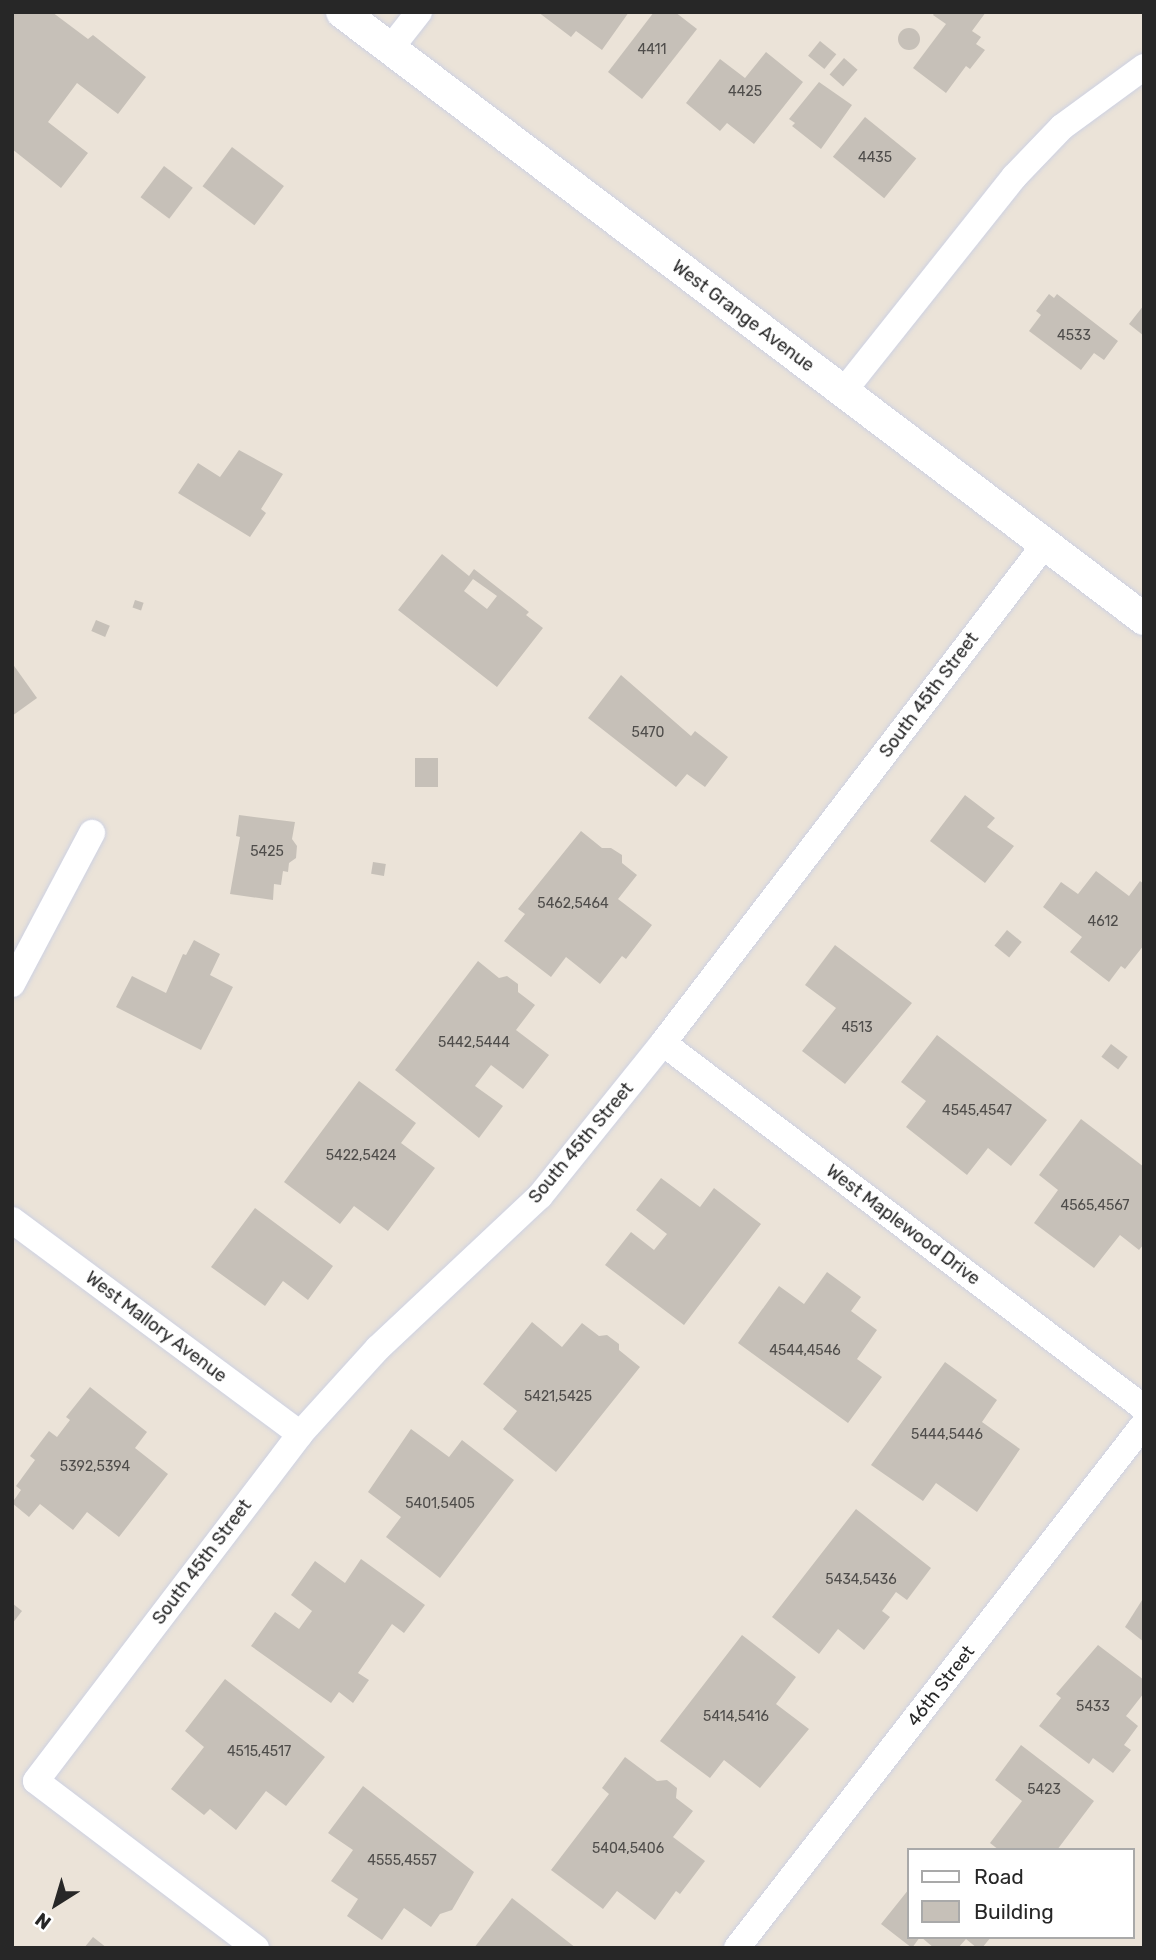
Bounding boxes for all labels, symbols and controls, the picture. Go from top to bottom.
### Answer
house number: 4411 [637,42,667,58]
house number: 4425 [728,84,762,100]
house number: 4435 [858,150,892,166]
street label: West Grange Avenue [667,255,819,377]
house number: 4533 [1057,328,1091,344]
street label: South 45th Street [875,628,983,762]
house number: 5470 [632,725,664,741]
house number: 5425 [250,844,284,860]
house number: 5462,5464 [537,896,609,912]
house number: 4612 [1087,914,1119,930]
house number: 4513 [841,1020,873,1036]
house number: 5442,5444 [438,1035,510,1051]
street label: South 45th Street [524,1078,638,1208]
house number: 4545,4547 [942,1103,1012,1119]
house number: 5422,5424 [326,1148,396,1164]
street label: West Maplewood Drive [822,1160,984,1290]
house number: 4565,4567 [1060,1198,1130,1214]
street label: West Mallory Avenue [81,1267,231,1387]
house number: 4544,4546 [769,1343,841,1359]
house number: 5421,5425 [524,1389,592,1405]
house number: 5444,5446 [911,1427,983,1443]
house number: 5392,5394 [60,1459,130,1475]
street label: South 45th Street [148,1495,256,1629]
house number: 5401,5405 [405,1496,475,1512]
house number: 5434,5436 [825,1572,897,1588]
street label: 46th Street [903,1641,979,1731]
house number: 5433 [1076,1699,1110,1715]
house number: 5414,5416 [703,1709,769,1725]
house number: 4515,4517 [227,1744,291,1760]
house number: 5423 [1027,1782,1061,1798]
house number: 5404,5406 [592,1841,664,1857]
legend [908,1848,1135,1939]
house number: 4555,4557 [367,1853,437,1869]
text: Road [974,1864,1024,1889]
north arrow [21,1869,91,1939]
text: Building [974,1899,1054,1924]
text: N [31,1908,55,1934]

